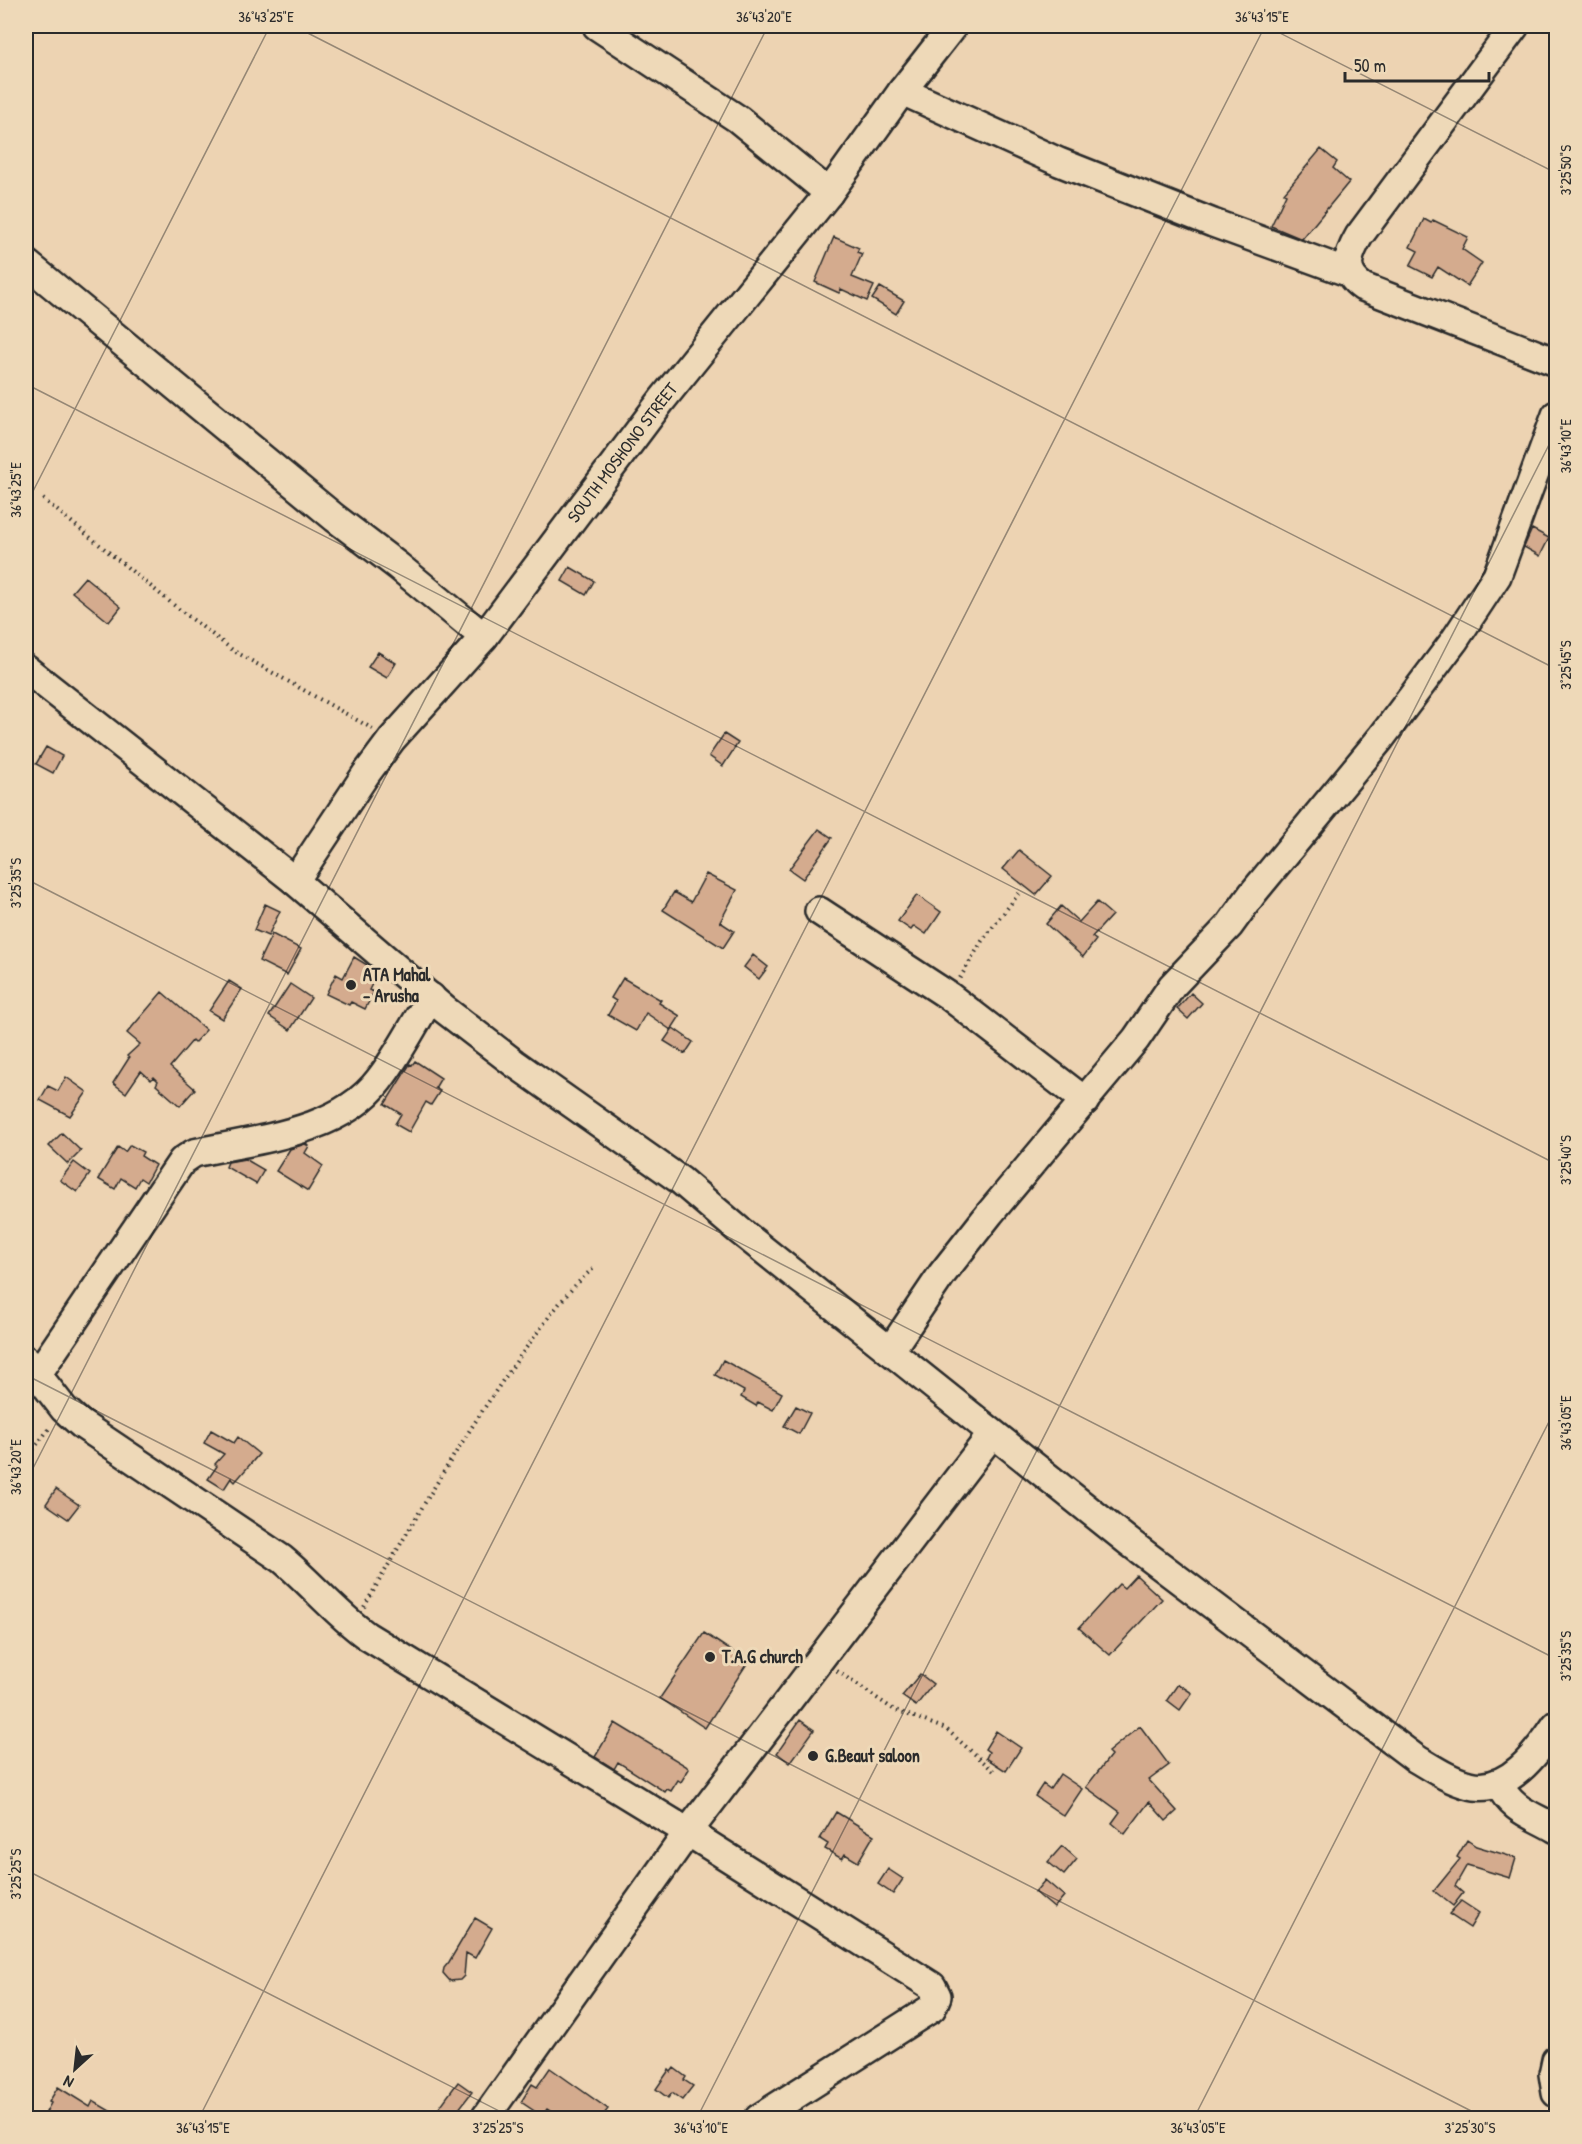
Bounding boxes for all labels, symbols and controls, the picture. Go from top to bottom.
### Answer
text: 36°43'25"E [238,6,294,27]
text: 36°43'20"E [736,6,792,27]
text: 36°43'15"E [1235,6,1289,27]
scale bar [1345,45,1489,83]
text: 50 m [1354,53,1386,78]
text: 3°25'50"S [1555,145,1576,195]
street label: SOUTH MOSHONO STREET [561,377,684,528]
text: 36°43'10"E [1555,418,1576,473]
text: 36°43'25"E [5,462,26,518]
text: 3°25'45"S [1555,640,1576,690]
text: 3°25'35"S [5,858,26,908]
place label: ATA Mahal - Arusha [363,962,432,1008]
marker: ATA Mahal - Arusha [344,978,358,992]
text: 3°25'40"S [1555,1135,1576,1185]
text: 36°43'05"E [1555,1395,1576,1451]
text: 36°43'20"E [5,1439,26,1495]
text: 3°25'35"S [1555,1631,1576,1681]
place label: T.A.G church [721,1644,803,1669]
marker: T.A.G church [703,1650,717,1664]
place label: G.Beaut saloon [825,1743,920,1768]
marker: G.Beaut saloon [806,1749,820,1763]
text: 3°25'25"S [5,1848,26,1899]
north arrow [45,2039,105,2099]
text: N [59,2070,77,2094]
text: 36°43'15"E [176,2117,230,2138]
text: 3°25'25"S [473,2117,524,2138]
text: 36°43'10"E [674,2117,729,2138]
text: 36°43'05"E [1170,2117,1226,2138]
text: 3°25'30"S [1445,2117,1496,2138]

